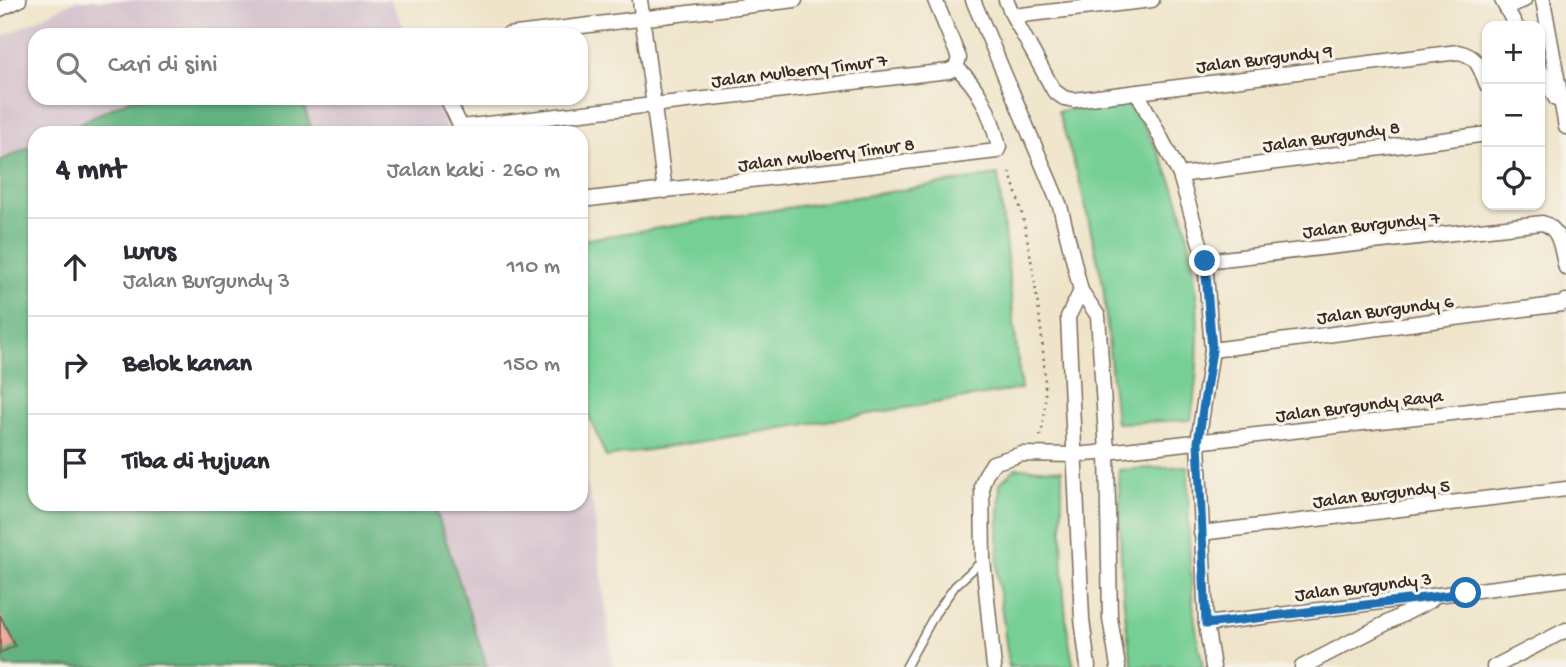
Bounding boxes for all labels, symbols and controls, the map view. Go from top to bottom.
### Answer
map controls [1482,21,1545,210]
button: + [1482,21,1545,84]
search box [28,28,588,105]
street label: Jalan Burgundy 9 [1195,41,1335,80]
icon: search [52,48,90,86]
street label: Jalan Mulberry Timur 7 [710,50,890,95]
text: Cari di sini [108,51,218,82]
button: − [1482,84,1545,147]
street label: Jalan Burgundy 8 [1261,117,1402,159]
street label: Jalan Mulberry Timur 8 [737,134,916,179]
button: locate [1482,147,1545,210]
text: 4 mnt [56,154,125,189]
text: Jalan kaki · 260 m [387,158,560,185]
street label: Jalan Burgundy 7 [1302,208,1442,245]
text: Lurus [123,238,176,269]
route end [1189,245,1220,276]
icon: ahead [56,248,94,286]
text: 110 m [507,254,560,281]
text: Jalan Burgundy 3 [123,269,290,296]
street label: Jalan Burgundy 6 [1316,292,1455,331]
icon: right [56,346,94,384]
text: Belok kanan [123,350,252,381]
text: 150 m [504,352,560,379]
street label: Jalan Burgundy Raya [1274,386,1446,429]
icon: arrive [56,444,94,482]
text: Tiba di tujuan [123,448,269,479]
street label: Jalan Burgundy 5 [1312,476,1451,515]
street label: Jalan Burgundy 3 [1294,569,1433,608]
route start [1450,577,1481,608]

